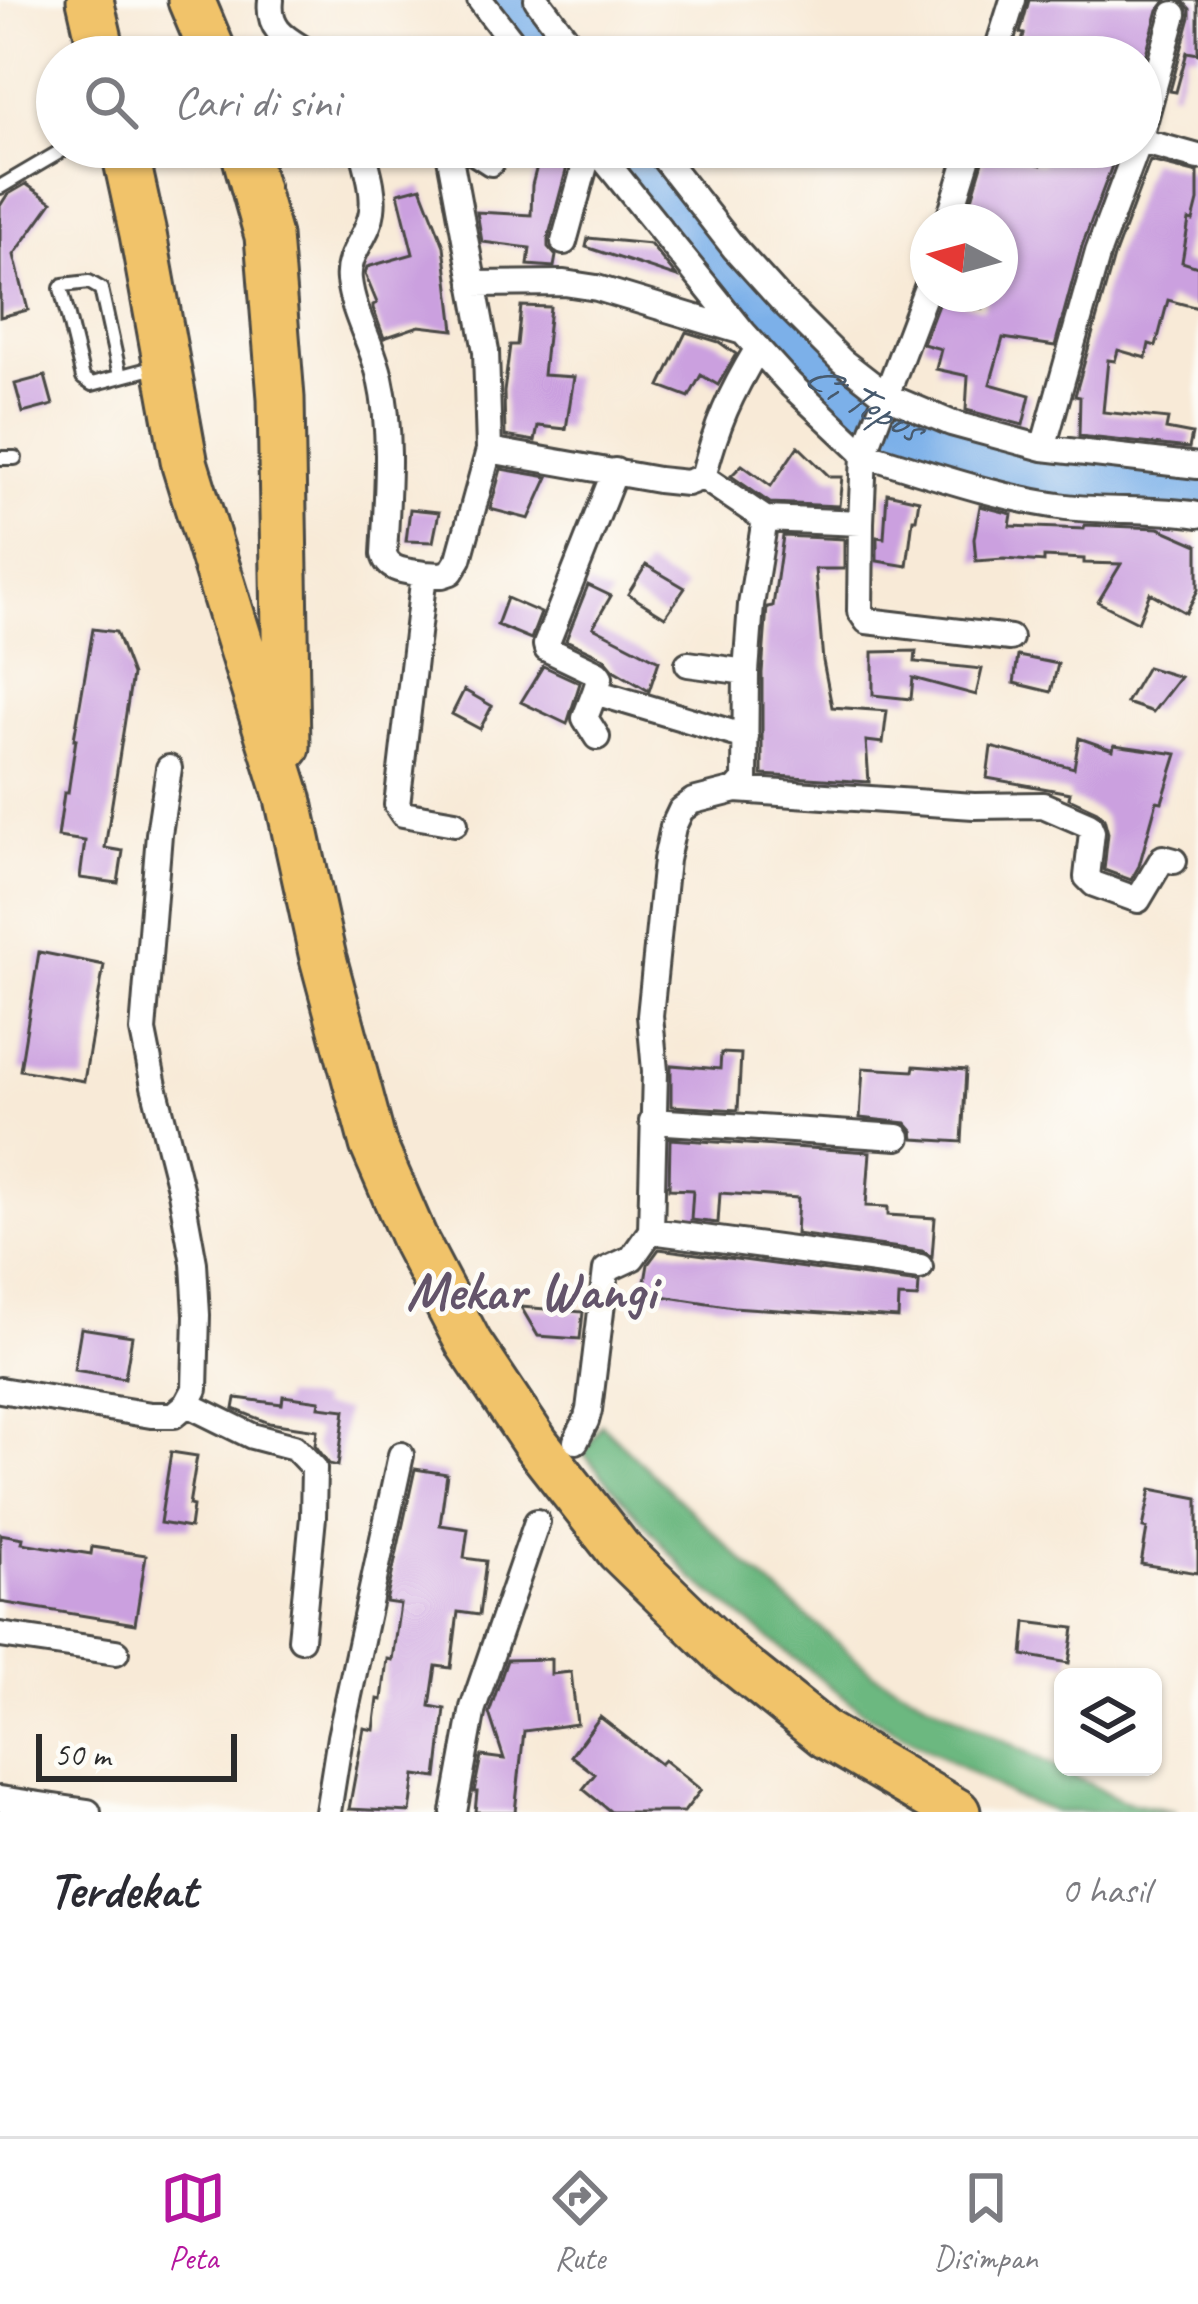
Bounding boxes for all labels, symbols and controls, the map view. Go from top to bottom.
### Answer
search box [36,36,1162,168]
icon: search [78,69,144,135]
text: Cari di sini [174,74,340,131]
north arrow [910,204,1018,312]
water label: Ci Tepus [793,349,938,459]
district label: Mekar Wangi [406,1257,662,1325]
map controls [1054,1668,1162,1776]
button: layers [1054,1668,1162,1776]
scale bar [36,1728,237,1781]
text: 50 m [54,1734,110,1776]
text: Terdekat [48,1858,197,1922]
text: 0 hasil [1061,1866,1150,1915]
tab: Peta [160,2165,226,2279]
tab: Rute [547,2165,613,2279]
tab: Disimpan [933,2165,1038,2279]

